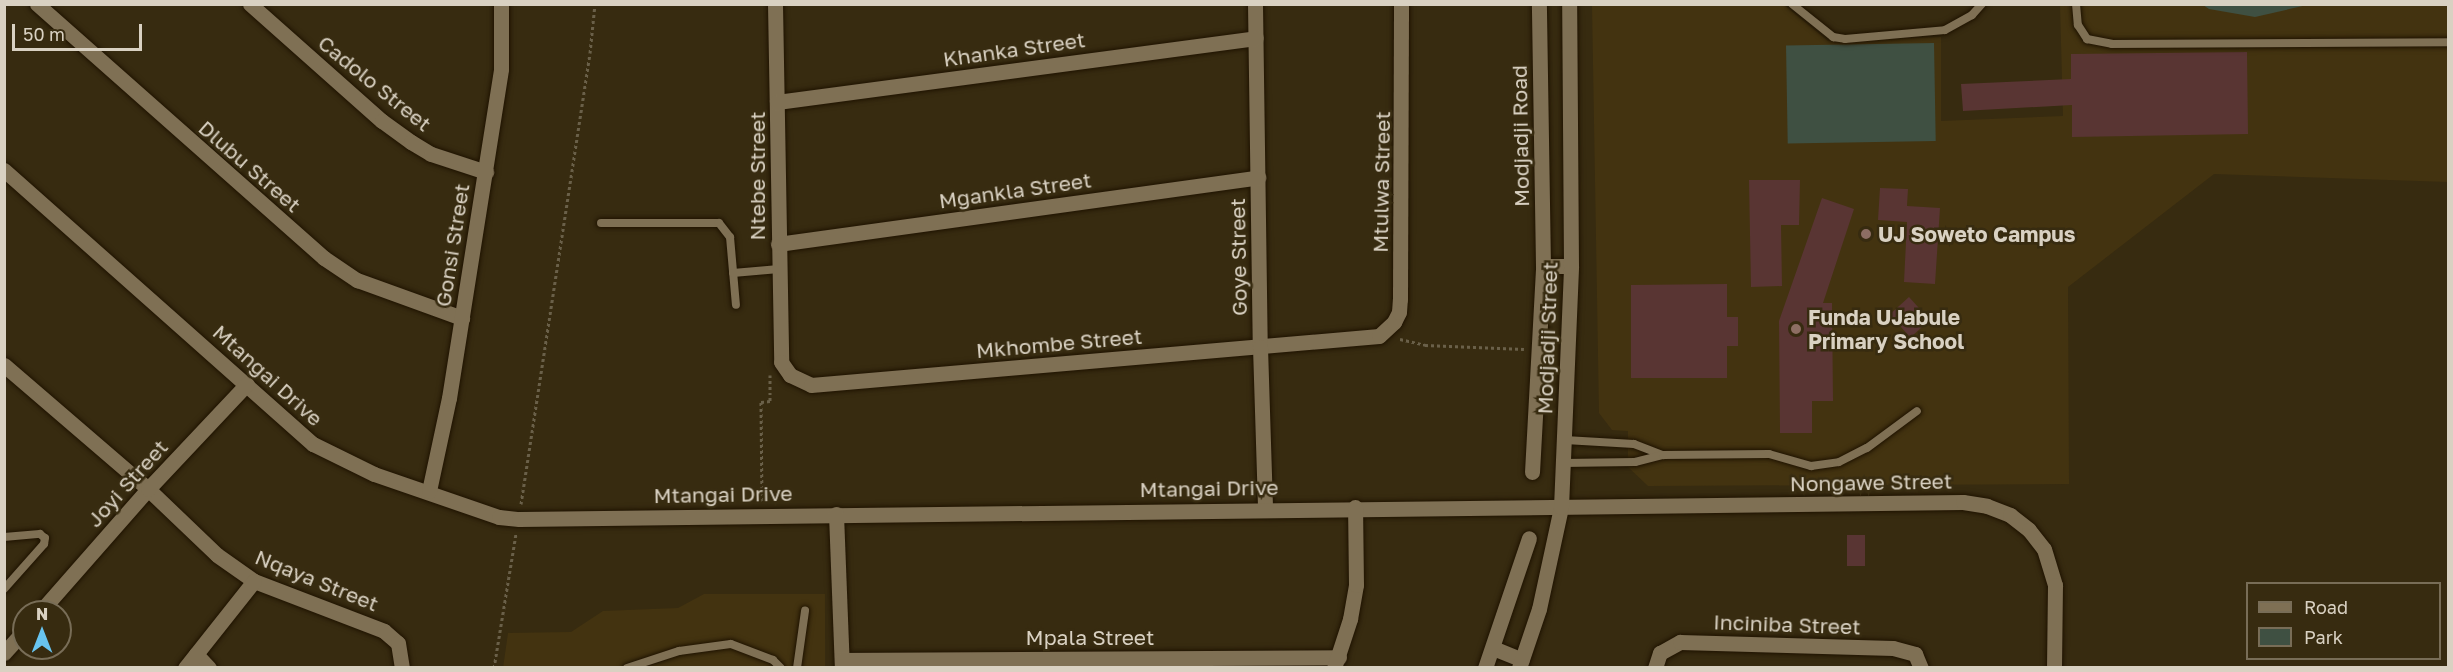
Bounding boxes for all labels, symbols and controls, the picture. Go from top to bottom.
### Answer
scale bar [15,12,146,50]
text: 50 m [23,23,65,45]
street label: Khanka Street [941,27,1087,71]
street label: Cadolo Street [313,30,437,136]
street label: Modjadji Road [1506,65,1534,207]
street label: Ntebe Street [744,111,770,241]
street label: Mtulwa Street [1367,111,1395,253]
street label: Dlubu Street [194,115,306,217]
street label: Mgankla Street [937,167,1093,213]
street label: Gonsi Street [430,182,474,308]
street label: Goye Street [1224,198,1252,316]
place label: UJ Soweto Campus [1878,221,2076,247]
marker: UJ Soweto Campus [1859,227,1873,241]
street label: Modjadji Street [1532,261,1562,415]
place label: Funda UJabule Primary School [1808,304,1964,354]
street label: Mtangai Drive [208,319,328,431]
marker: Funda UJabule Primary School [1789,322,1803,336]
street label: Mkhombe Street [975,323,1143,363]
street label: Joyi Street [81,434,173,532]
street label: Nongawe Street [1790,468,1952,496]
street label: Mtangai Drive [1139,474,1279,502]
street label: Mtangai Drive [653,480,793,508]
street label: Nqaya Street [252,544,382,616]
legend [2246,582,2441,660]
text: Road [2304,596,2348,618]
north arrow [12,600,72,660]
text: N [36,604,48,624]
street label: Inciniba Street [1713,609,1861,639]
street label: Mpala Street [1026,624,1154,650]
text: Park [2304,626,2343,648]

